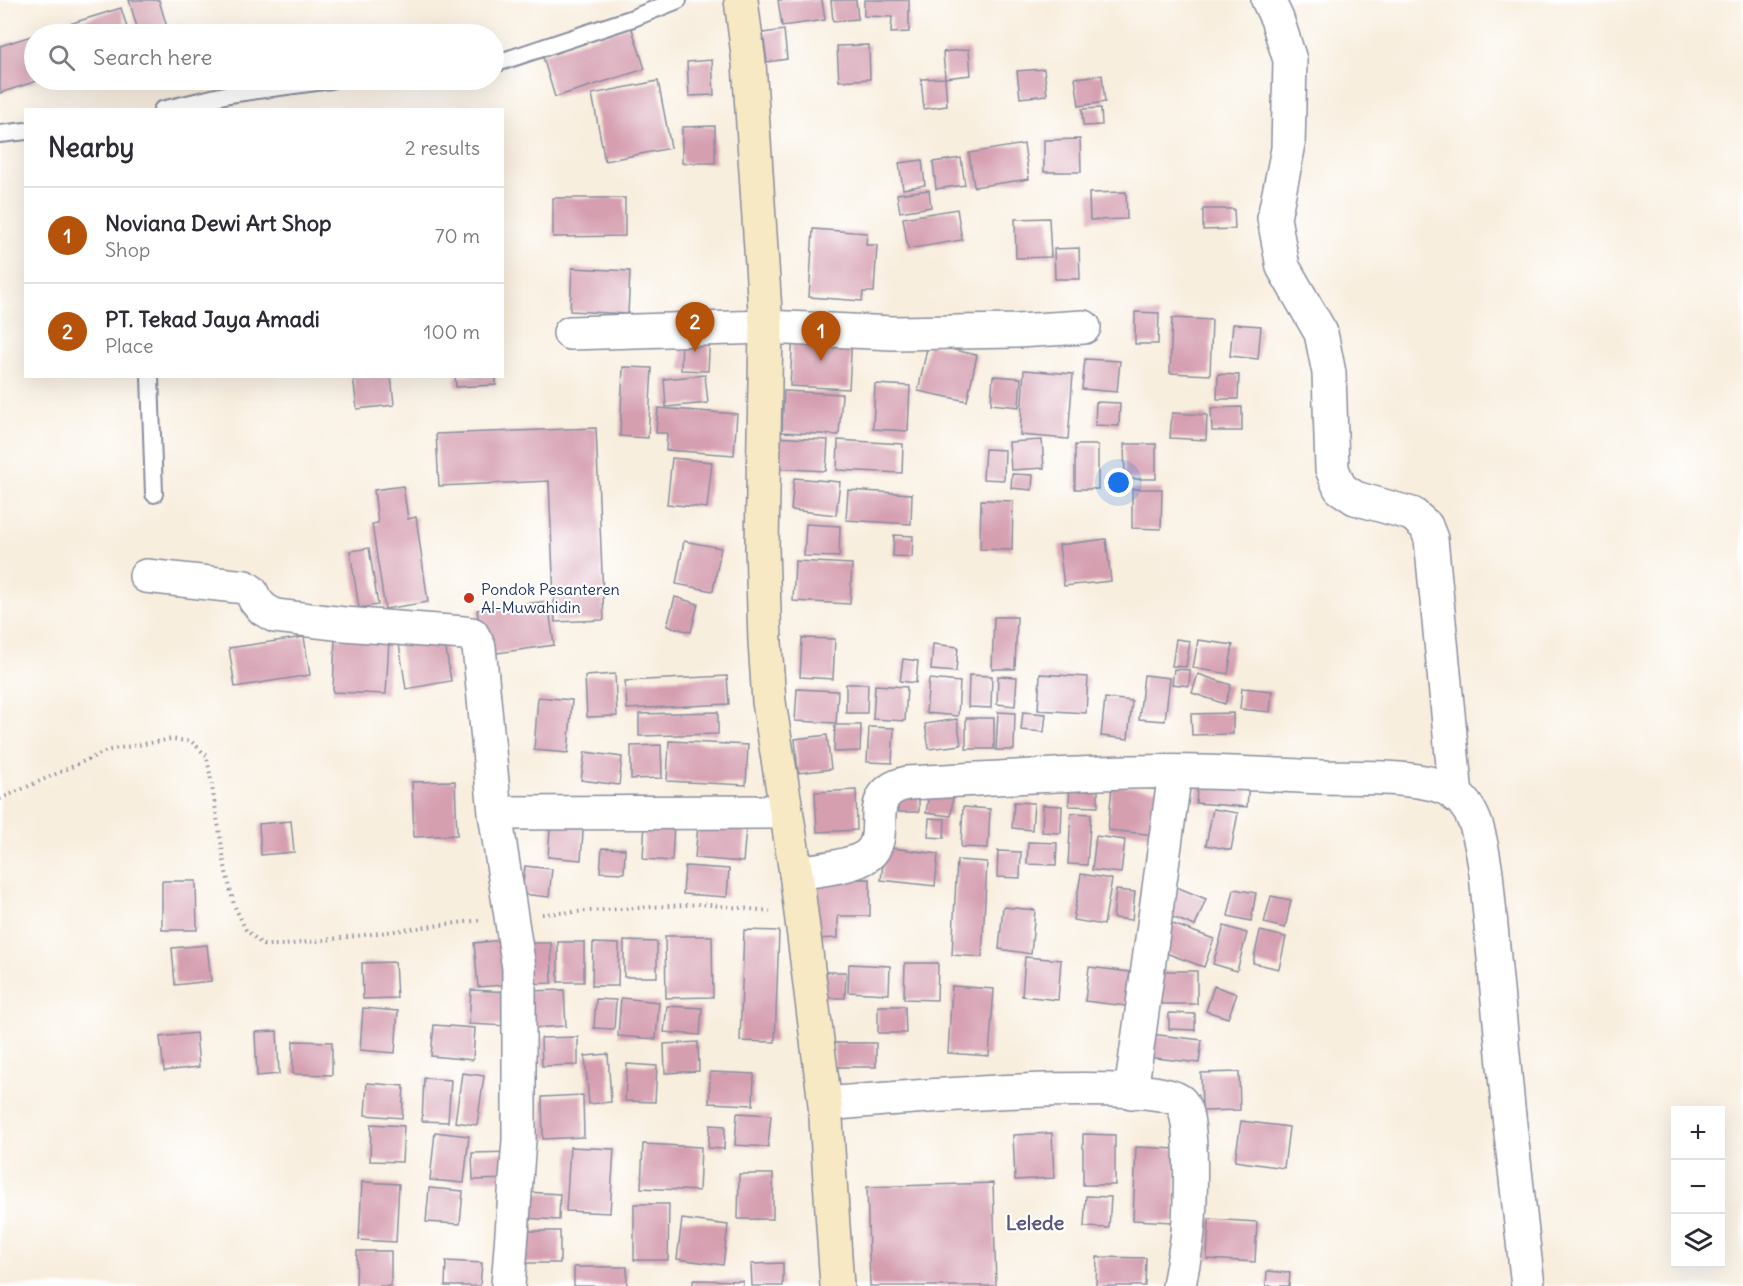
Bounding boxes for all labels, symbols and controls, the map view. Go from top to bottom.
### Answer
search box [24,24,504,90]
icon: search [45,41,78,74]
text: Search here [93,43,212,71]
text: Nearby [48,131,134,164]
text: 2 results [405,135,480,160]
text: Noviana Dewi Art Shop [105,209,332,237]
text: 1 [64,223,71,248]
text: 70 m [435,223,480,248]
text: Shop [105,237,150,262]
pin: 2 [676,302,714,352]
text: PT. Tekad Jaya Amadi [105,305,320,333]
pin: 1 [802,312,840,361]
text: 2 [62,319,73,344]
text: 100 m [423,319,480,344]
text: Place [105,333,153,358]
your location [1104,468,1133,497]
place label: Pondok Pesanteren Al-Muwahidin [481,579,620,617]
marker: Pondok Pesanteren Al-Muwahidin [462,591,476,605]
map controls [1671,1106,1725,1268]
button: + [1671,1106,1725,1160]
button: − [1671,1160,1725,1214]
district label: Lelede [1006,1210,1065,1235]
button: layers [1671,1214,1725,1268]

